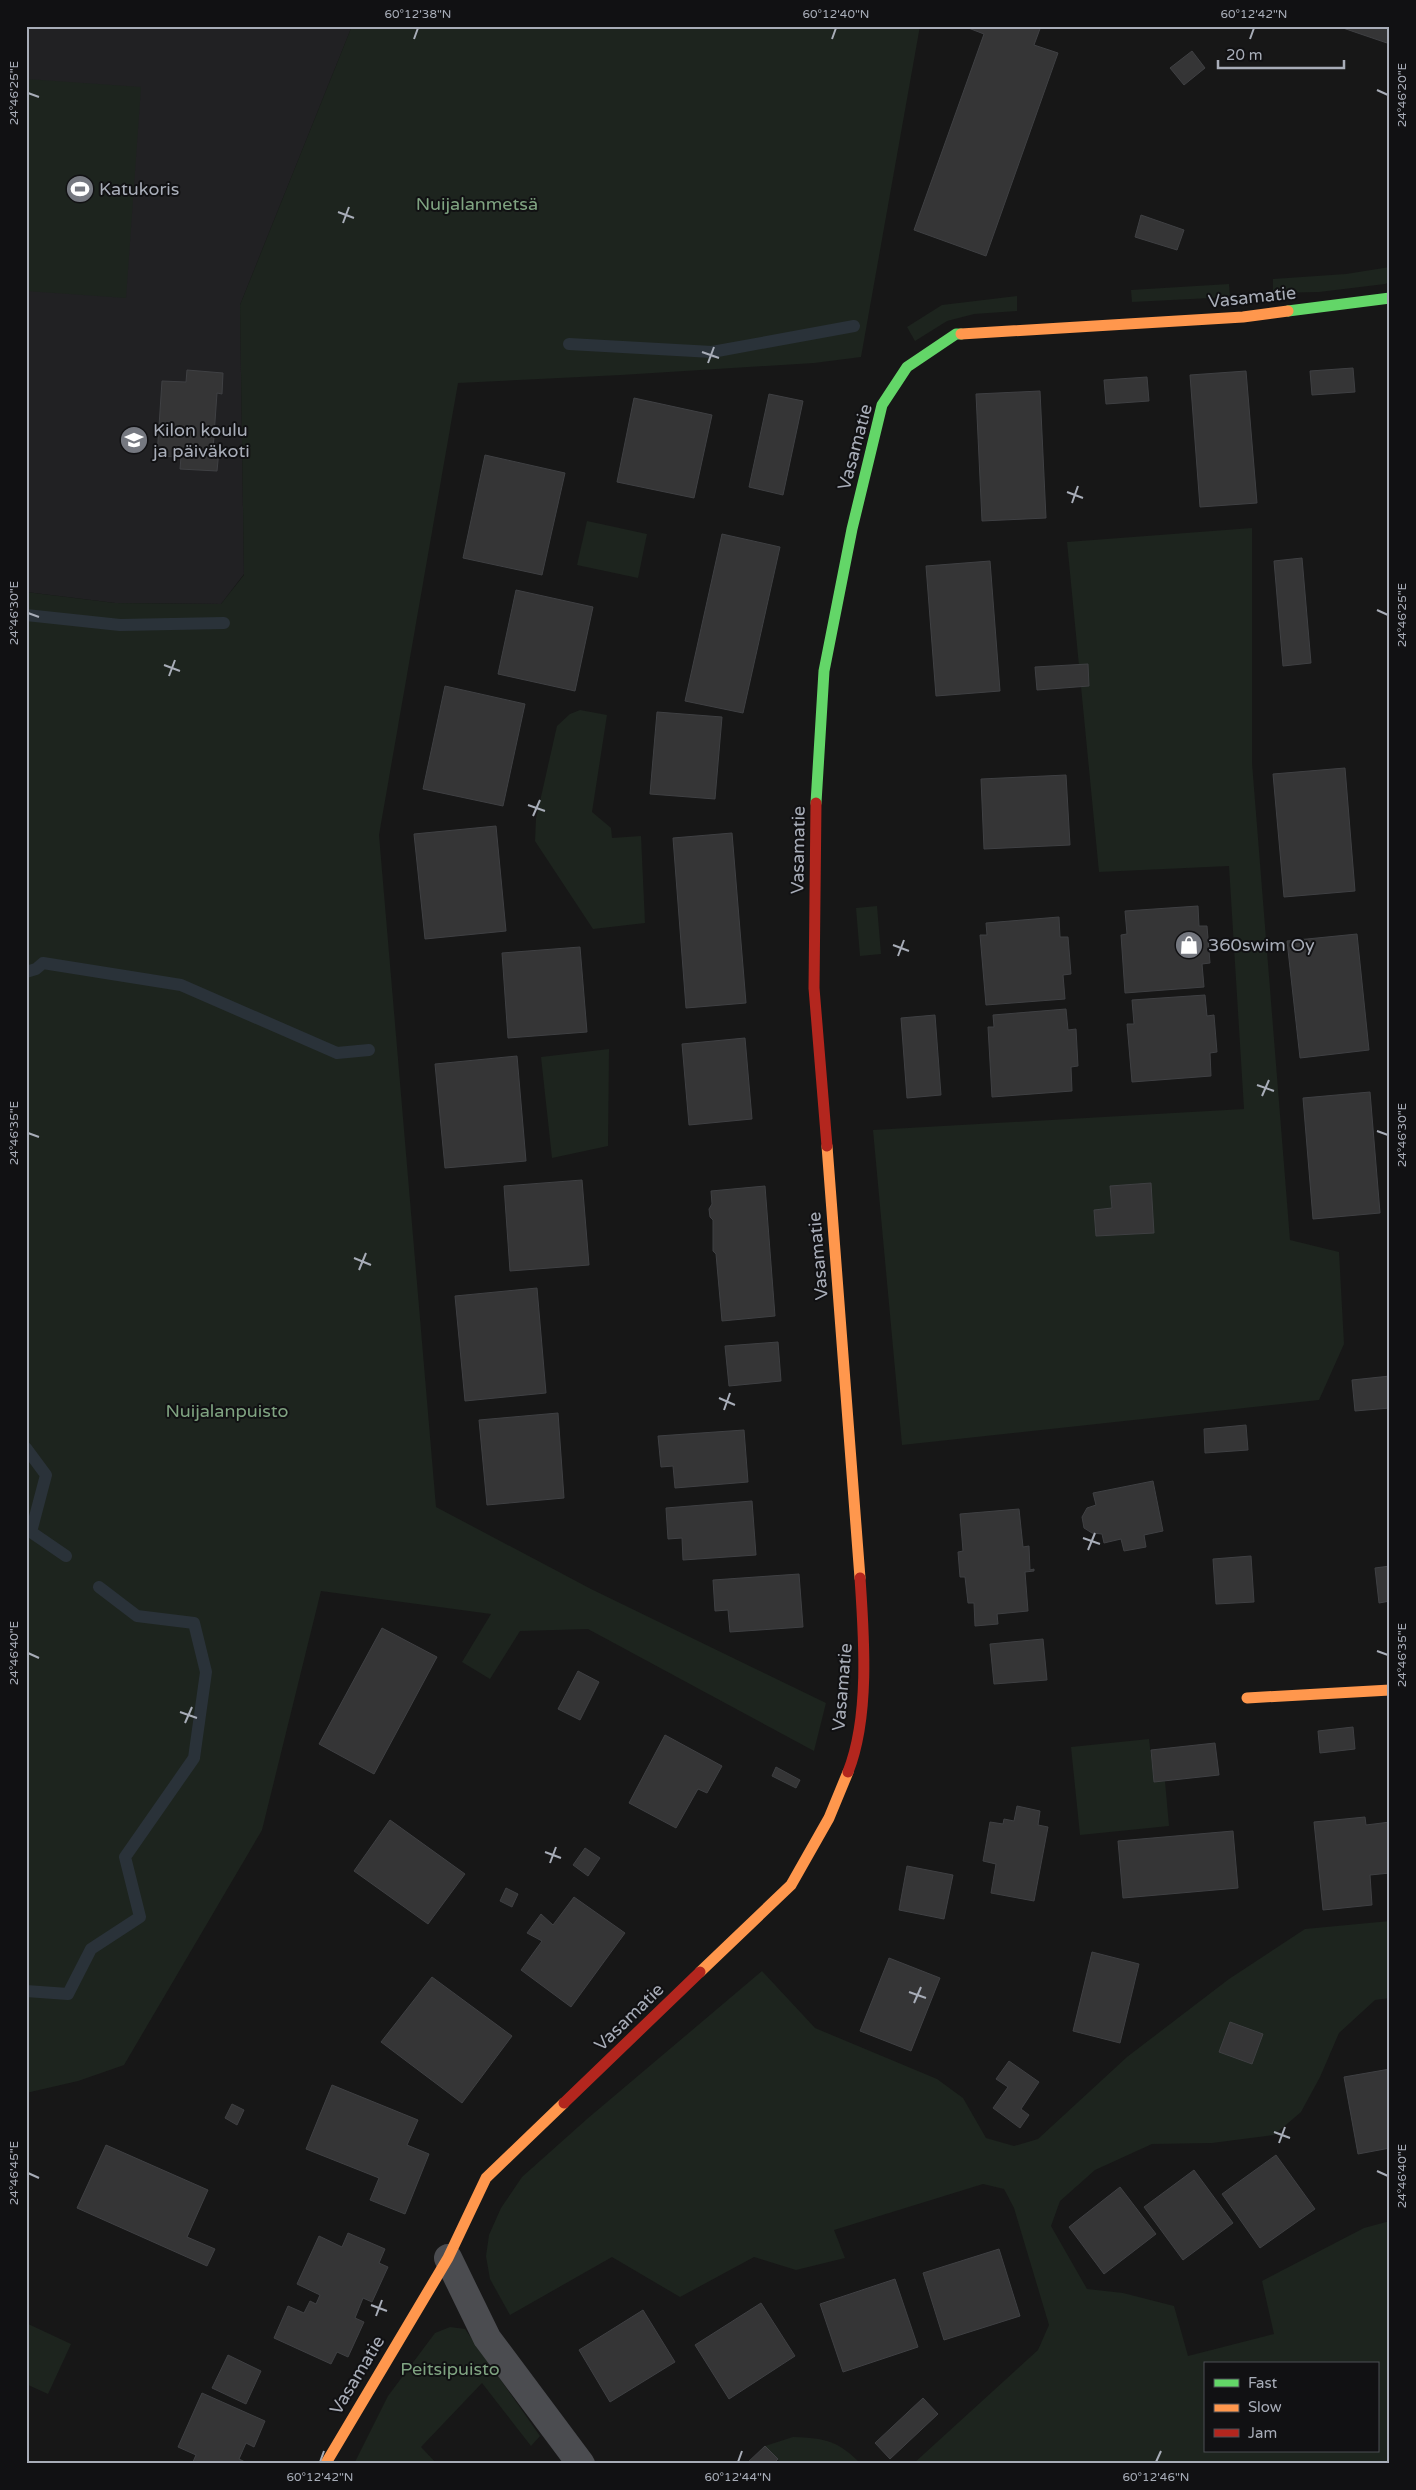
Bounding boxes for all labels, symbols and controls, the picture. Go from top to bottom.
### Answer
text: 60°12'38"N [385,7,452,21]
text: 60°12'40"N [803,7,870,21]
text: 60°12'42"N [1221,7,1288,21]
scale bar [1218,38,1345,70]
text: 20 m [1226,46,1263,64]
text: 24°46'25"E [7,60,21,125]
text: 24°46'20"E [1395,62,1409,127]
sports icon: Katukoris [65,174,95,204]
place label: Katukoris [99,178,179,200]
park label: Nuijalanmetsä [416,193,538,215]
street label: Vasamatie [1207,281,1297,313]
street label: Vasamatie [833,401,877,493]
place label: Kilon koulu ja päiväkoti [152,419,250,462]
school or university icon: Kilon koulu ja päiväkoti [119,425,149,455]
text: 24°46'30"E [7,580,21,645]
text: 24°46'25"E [1395,582,1409,647]
street label: Vasamatie [786,806,810,894]
shop icon: 360swim Oy [1174,930,1204,960]
place label: 360swim Oy [1208,934,1315,956]
text: 24°46'35"E [7,1100,21,1165]
text: 24°46'30"E [1395,1102,1409,1167]
street label: Vasamatie [803,1211,833,1301]
park label: Nuijalanpuisto [166,1400,289,1422]
text: 24°46'40"E [7,1620,21,1685]
text: 24°46'35"E [1395,1622,1409,1687]
street label: Vasamatie [827,1642,857,1732]
street label: Vasamatie [590,1978,668,2056]
text: 24°46'45"E [7,2140,21,2205]
text: 24°46'40"E [1395,2143,1409,2208]
street label: Vasamatie [325,2331,389,2419]
park label: Peitsipuisto [400,2358,500,2380]
legend [1204,2362,1378,2452]
text: Fast [1248,2374,1278,2392]
text: Slow [1248,2398,1282,2416]
text: Jam [1248,2424,1277,2442]
text: 60°12'42"N [287,2470,354,2484]
text: 60°12'44"N [705,2470,772,2484]
text: 60°12'46"N [1123,2470,1190,2484]

